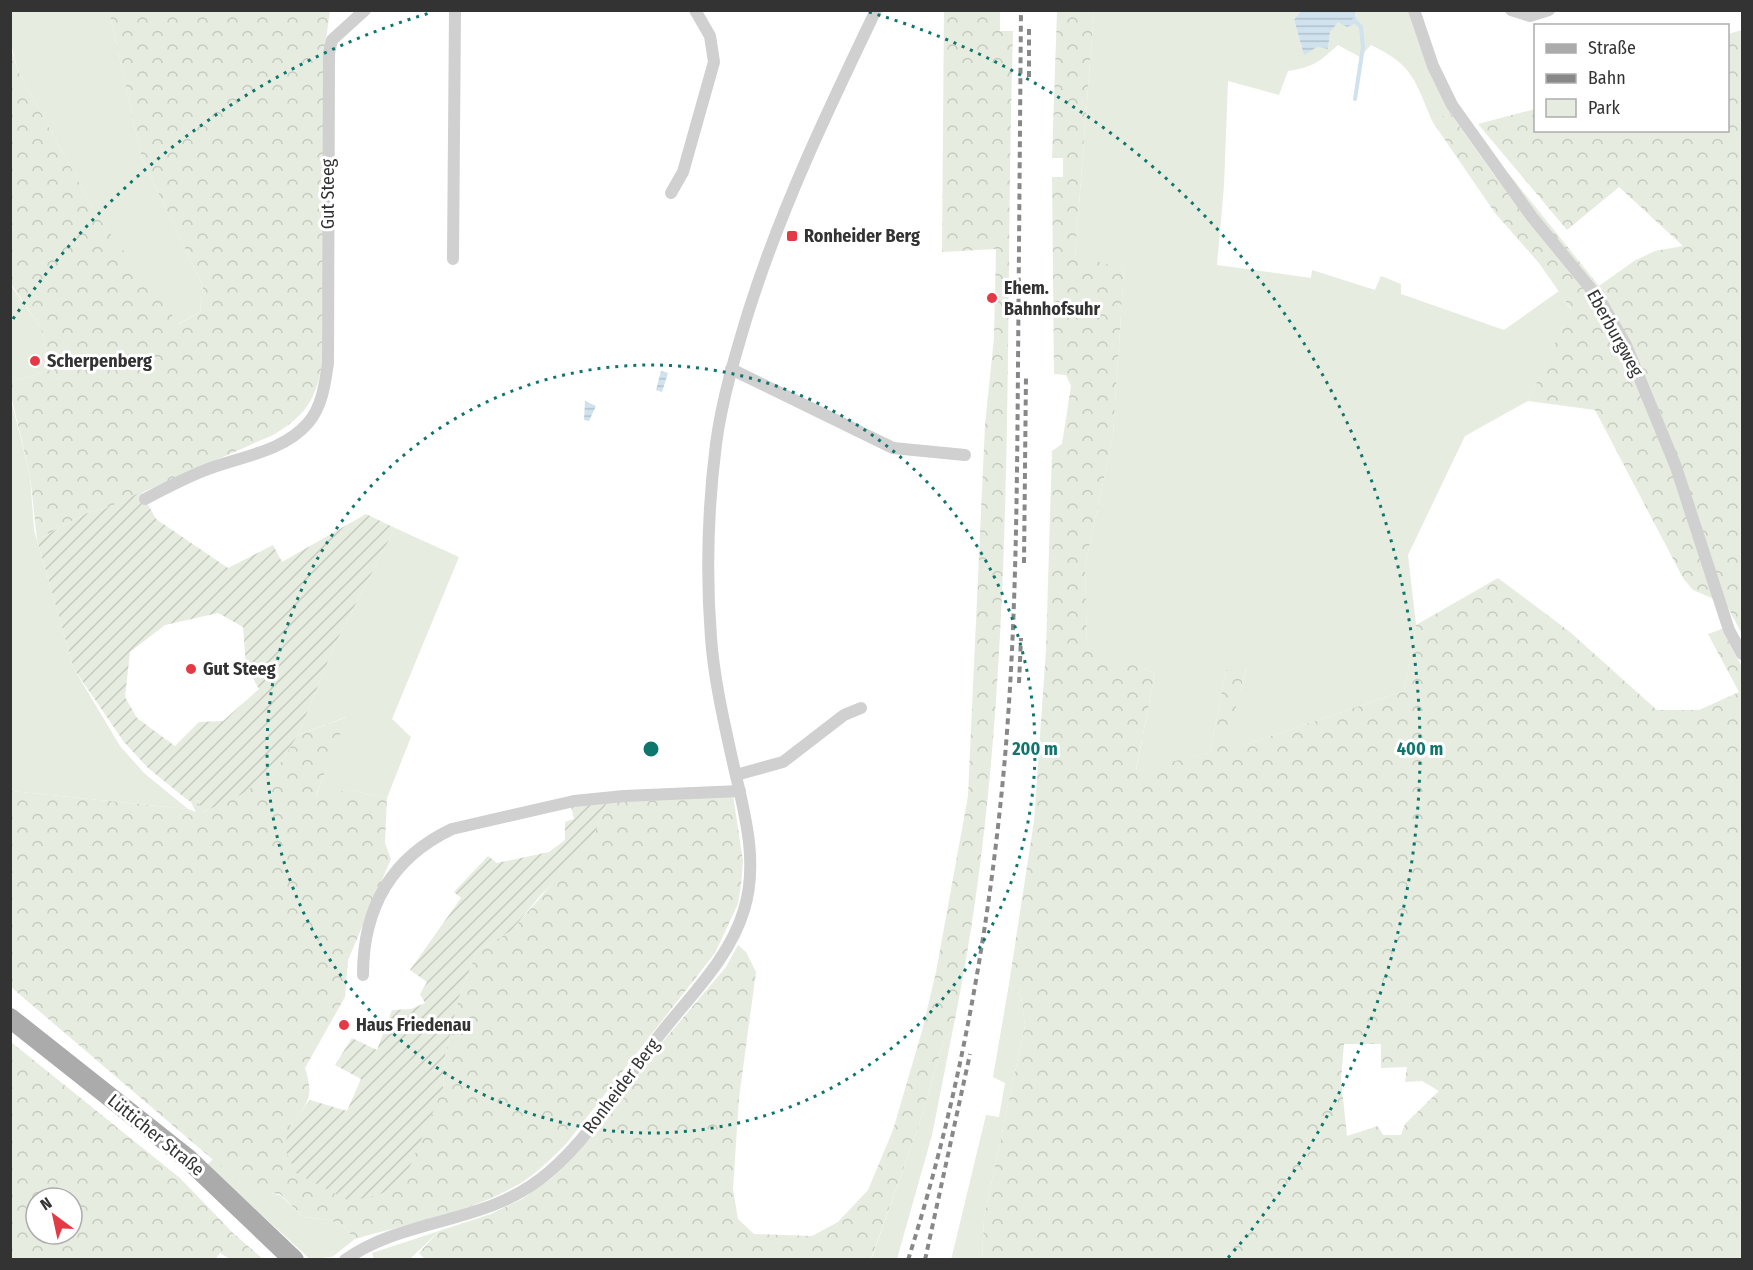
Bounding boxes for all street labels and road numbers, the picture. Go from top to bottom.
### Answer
street label: Gut Steeg [317,158,339,229]
street label: Eberburgweg [1582,286,1648,381]
street label: Ronheider Berg [578,1034,664,1138]
street label: Lütticher Straße [103,1089,209,1181]

